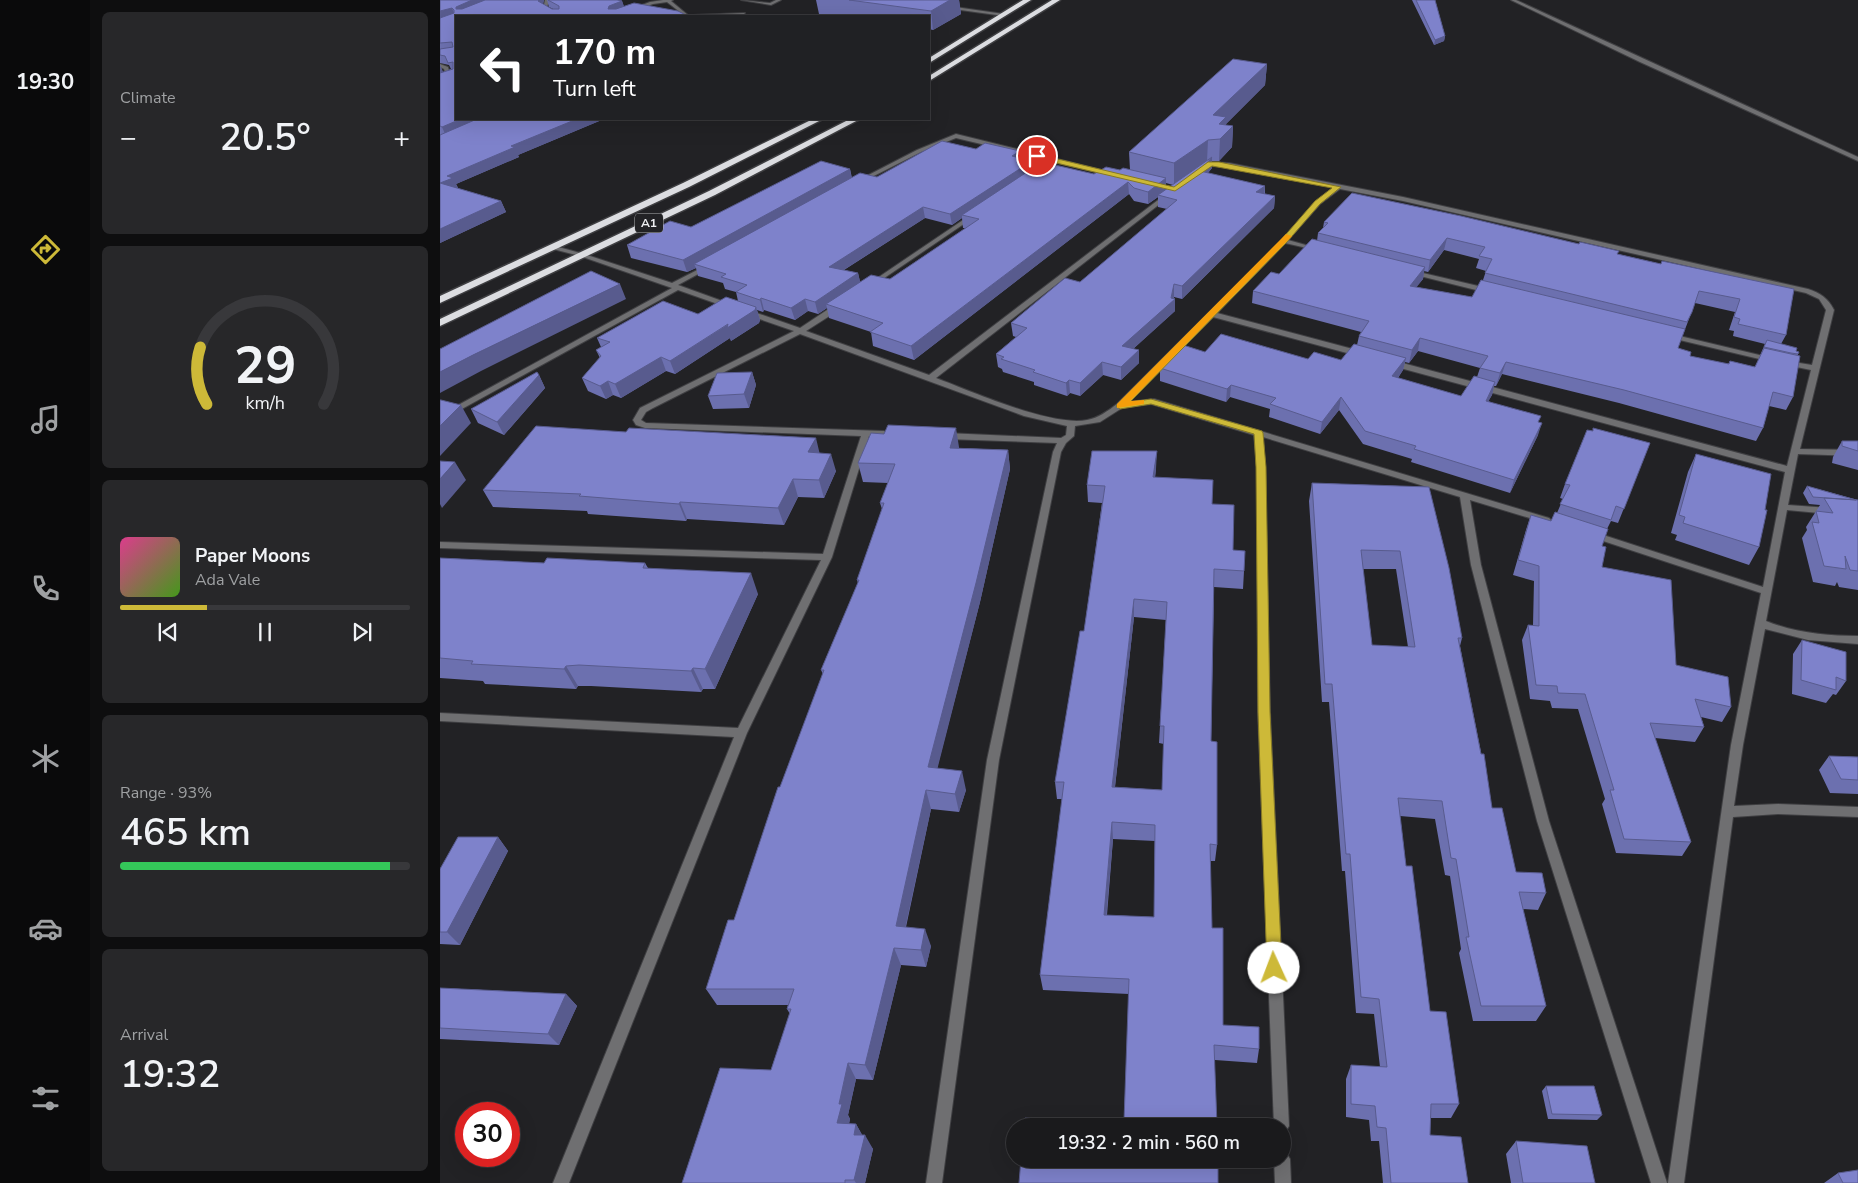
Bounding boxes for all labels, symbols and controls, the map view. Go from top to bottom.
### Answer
text: 170 m [553,29,656,76]
icon: left [470,35,535,100]
text: 19:30 [16,67,74,97]
text: Turn left [553,74,636,104]
text: Climate [120,87,175,109]
text: 20.5° [219,112,311,163]
text: − [120,119,137,157]
text: + [393,119,410,157]
pin [1016,135,1058,177]
icon: arrive [1023,142,1051,170]
road number: A1 [635,214,663,232]
icon: directions [28,232,63,267]
text: 29 [234,330,296,401]
text: km/h [245,391,285,415]
icon: music [28,402,63,437]
text: Paper Moons [195,543,310,569]
text: Ada Vale [195,569,260,591]
icon: phone [28,571,63,606]
icon: previous [154,618,182,646]
icon: pause [251,618,279,646]
icon: next [348,618,376,646]
icon: climate [28,741,63,776]
text: Range · 93% [120,782,212,804]
text: 465 km [120,807,251,858]
icon: car [28,911,63,946]
position arrow [1247,941,1299,993]
text: Arrival [120,1024,168,1046]
text: 19:32 [120,1049,220,1100]
icon: filters [28,1081,63,1116]
speed limit sign: 30 [455,1102,520,1167]
text: 19:32 · 2 min · 560 m [1057,1130,1240,1156]

